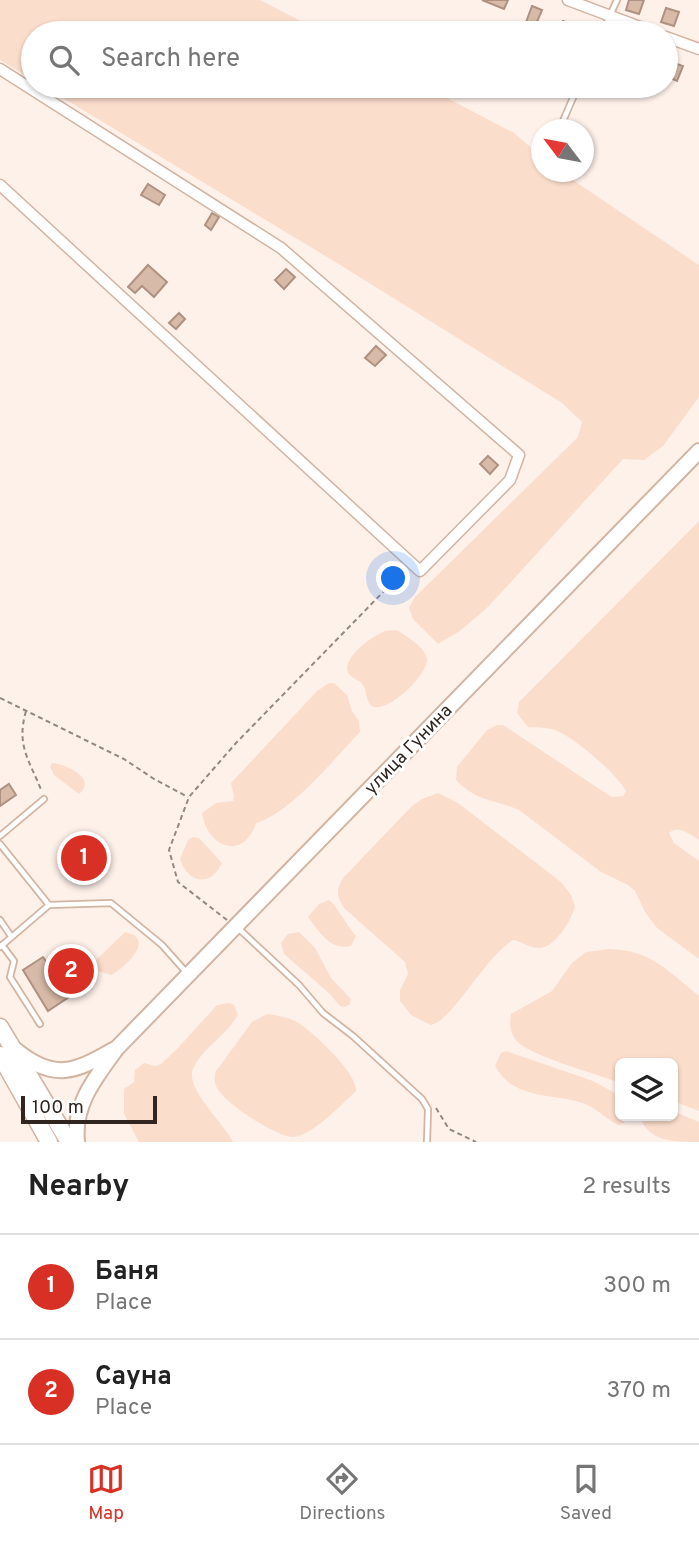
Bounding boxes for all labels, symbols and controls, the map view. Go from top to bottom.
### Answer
search box [21,21,678,98]
icon: search [45,41,83,79]
text: Search here [101,43,240,76]
north arrow [531,119,594,182]
your location [376,561,410,595]
street label: улица Гунина [360,700,458,800]
pin: 1 [61,832,107,884]
pin: 2 [48,945,94,997]
map controls [615,1058,678,1121]
button: layers [615,1058,678,1121]
scale bar [21,1093,158,1125]
text: 100 m [32,1096,84,1120]
text: Nearby [28,1169,129,1206]
text: 2 results [582,1173,671,1202]
text: Баня [95,1256,159,1289]
text: 1 [46,1272,56,1301]
text: 300 m [603,1272,671,1301]
text: Place [95,1289,152,1318]
text: Сауна [95,1361,172,1394]
text: 2 [44,1377,58,1406]
text: 370 m [606,1377,671,1406]
text: Place [95,1394,152,1423]
tab: Map [87,1460,125,1526]
tab: Directions [299,1460,386,1526]
tab: Saved [560,1460,612,1526]

